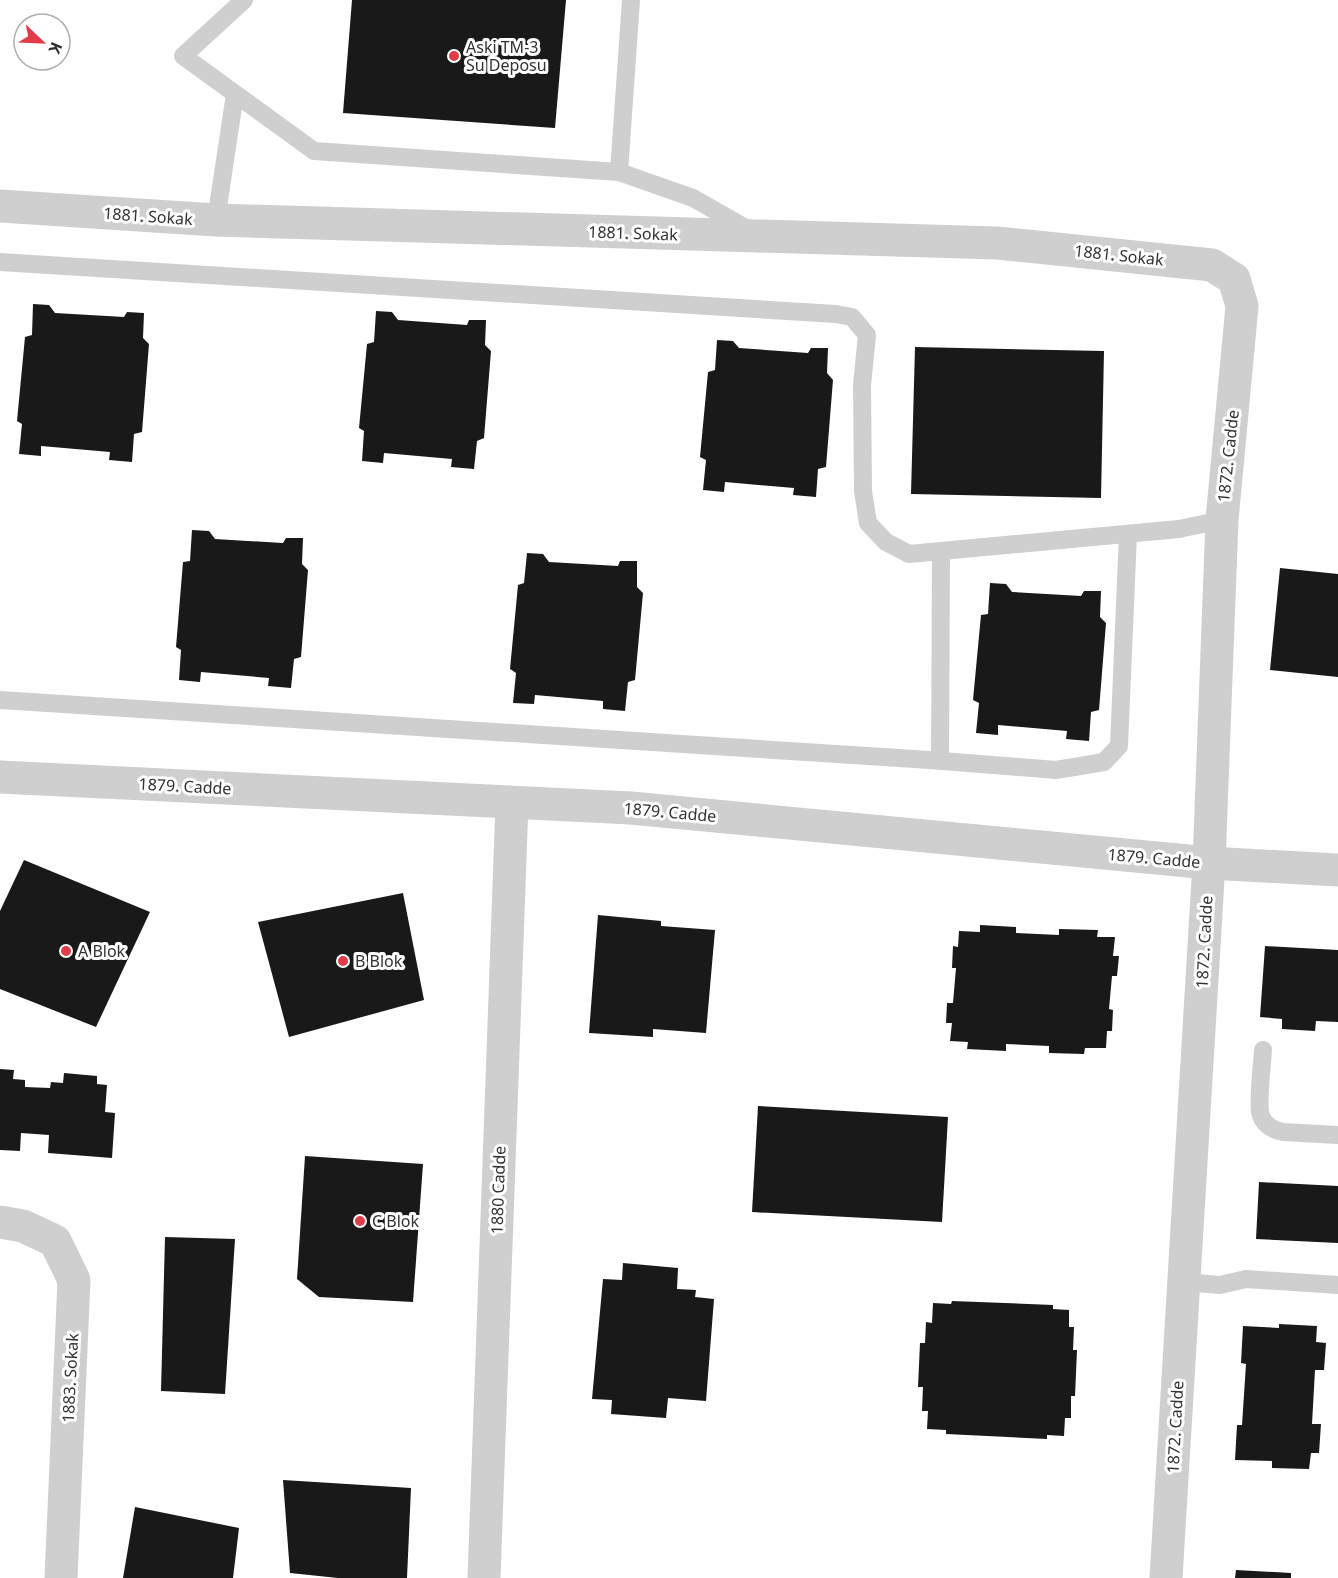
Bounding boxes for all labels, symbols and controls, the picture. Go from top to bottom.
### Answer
north arrow [12,12,72,72]
place label: Aski TM-3 Su Deposu [466,36,547,76]
text: K [43,39,68,57]
marker: Aski TM-3 Su Deposu [447,49,461,63]
street label: 1881. Sokak [103,202,194,230]
street label: 1881. Sokak [588,220,679,246]
street label: 1881. Sokak [1073,239,1165,271]
street label: 1872. Cadde [1212,409,1244,503]
street label: 1879. Cadde [138,773,232,799]
street label: 1879. Cadde [623,797,717,827]
street label: 1879. Cadde [1107,843,1201,873]
street label: 1872. Cadde [1191,895,1217,989]
place label: A Blok [78,940,126,962]
marker: A Blok [59,944,73,958]
place label: B Blok [355,950,403,972]
marker: B Blok [336,954,350,968]
street label: 1880 Cadde [485,1145,511,1235]
place label: C Blok [372,1210,419,1232]
marker: C Blok [353,1214,367,1228]
street label: 1883. Sokak [57,1332,83,1423]
street label: 1872. Cadde [1162,1380,1188,1474]

